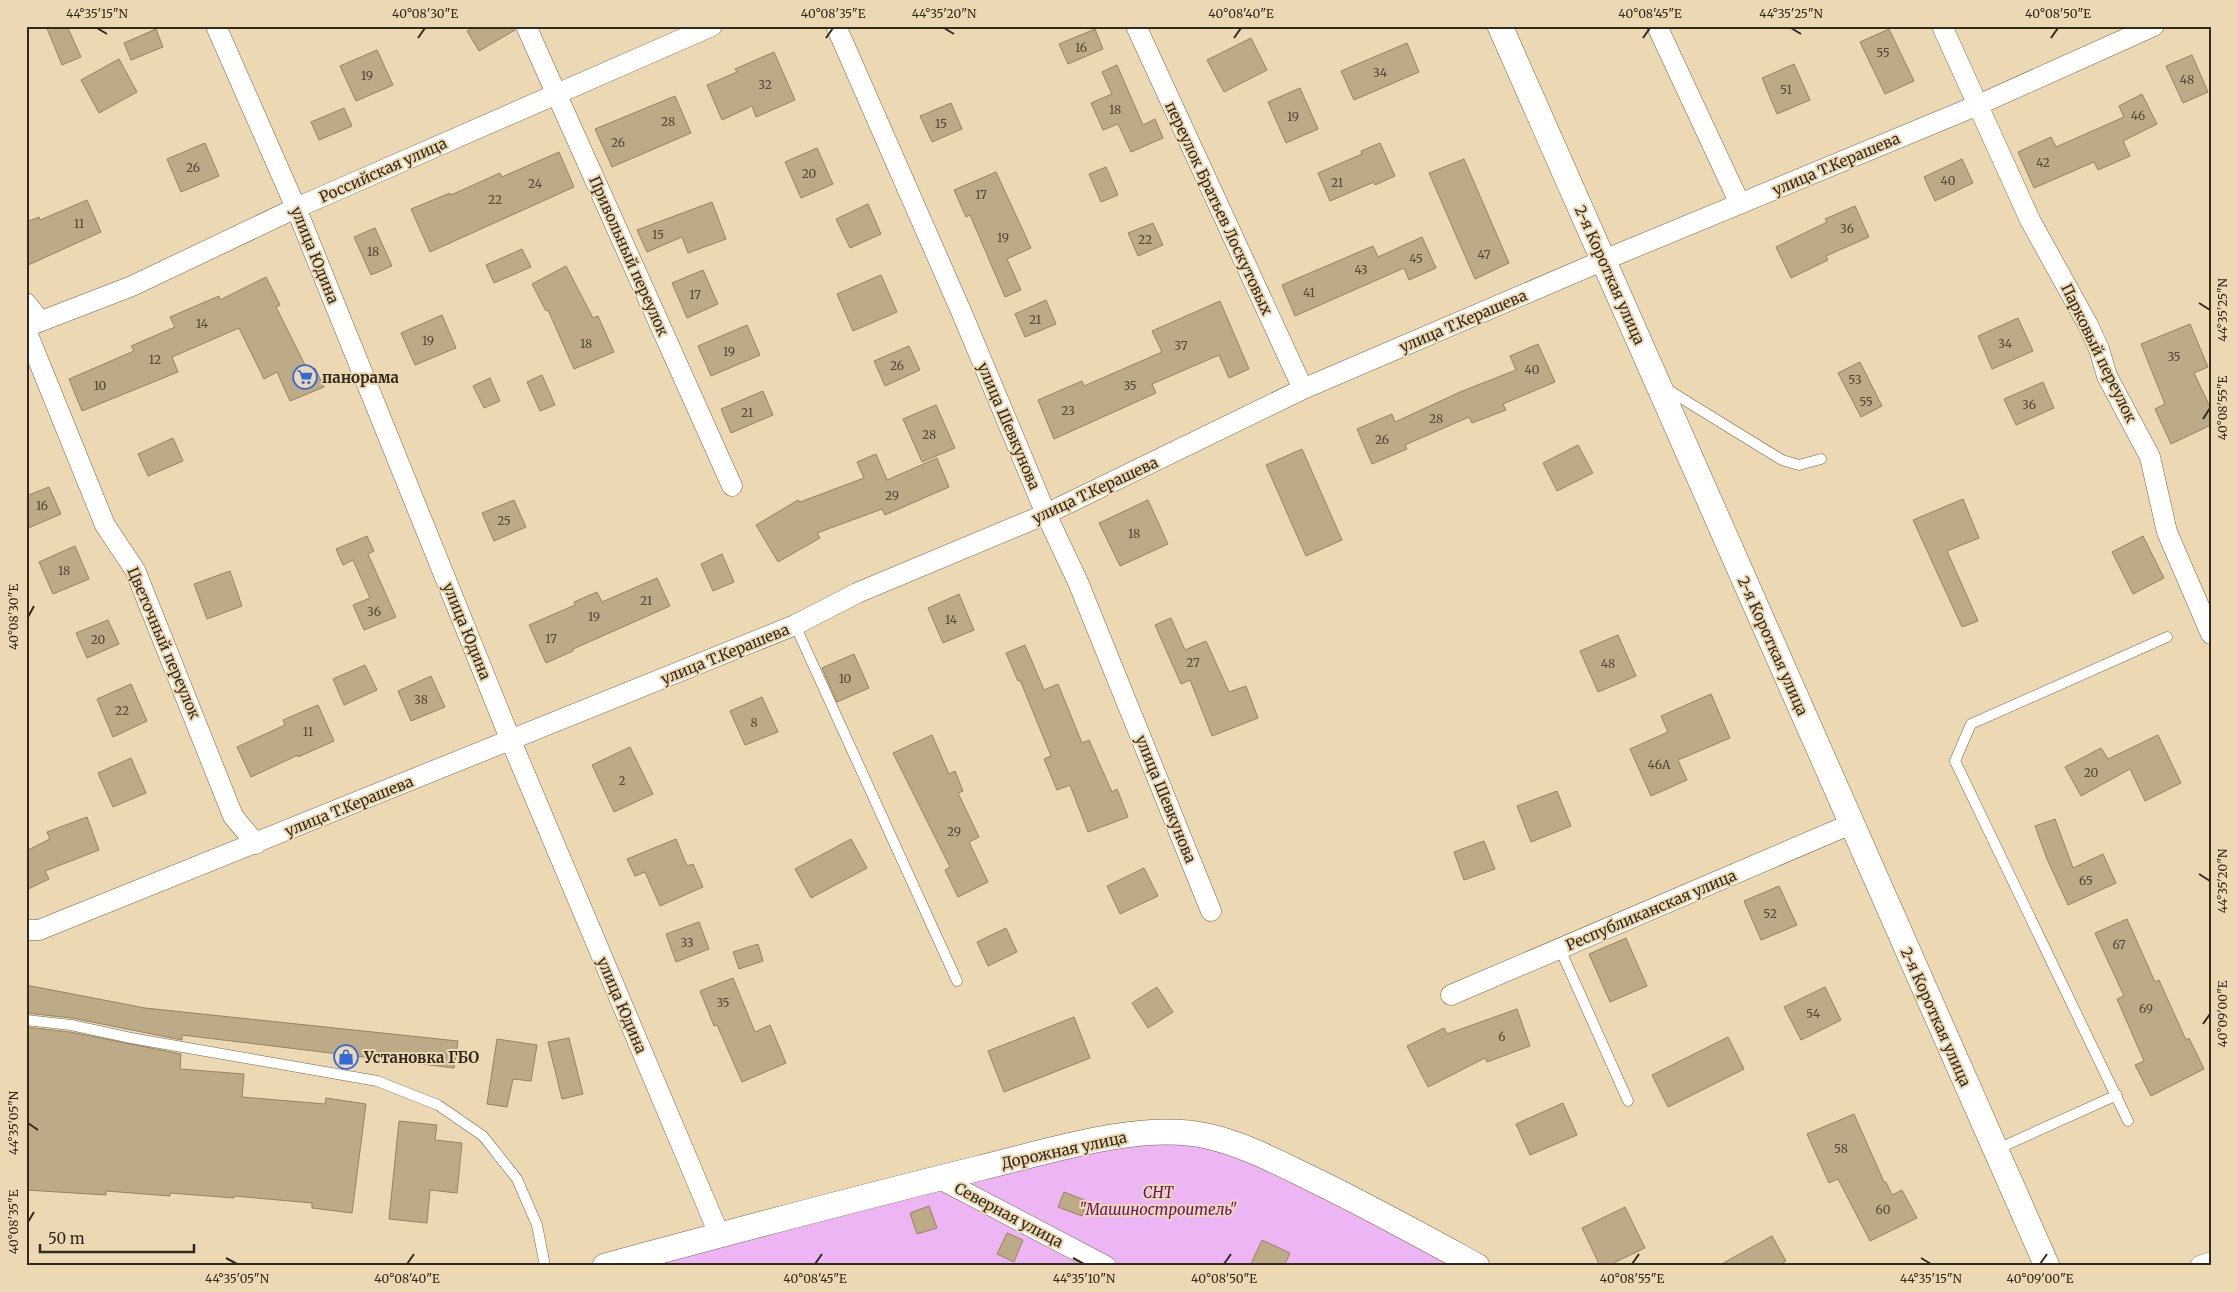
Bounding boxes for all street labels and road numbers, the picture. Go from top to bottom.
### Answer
street label: переулок Братьев Лоскутовых [1161,98,1277,318]
street label: улица Т.Керашева [1769,129,1903,199]
street label: Российская улица [316,133,450,207]
street label: Привольный переулок [585,173,673,339]
street label: 2-я Короткая улица [1571,202,1649,348]
street label: улица Юдина [287,204,343,306]
street label: Парковый переулок [2057,280,2141,426]
street label: улица Т.Керашева [1396,286,1530,356]
street label: улица Шевкунова [974,359,1044,493]
street label: улица Т.Керашева [1029,452,1161,528]
street label: Цветочный переулок [123,564,205,722]
street label: 2-я Короткая улица [1734,573,1812,719]
street label: улица Юдина [439,580,495,682]
street label: улица Т.Керашева [658,620,792,688]
street label: улица Шевкунова [1132,732,1200,866]
street label: улица Т.Керашева [282,772,416,840]
street label: Республиканская улица [1563,865,1739,955]
street label: 2-я Короткая улица [1897,944,1975,1090]
street label: улица Юдина [593,954,651,1056]
street label: Дорожная улица [1000,1127,1128,1173]
street label: Северная улица [951,1178,1067,1252]

